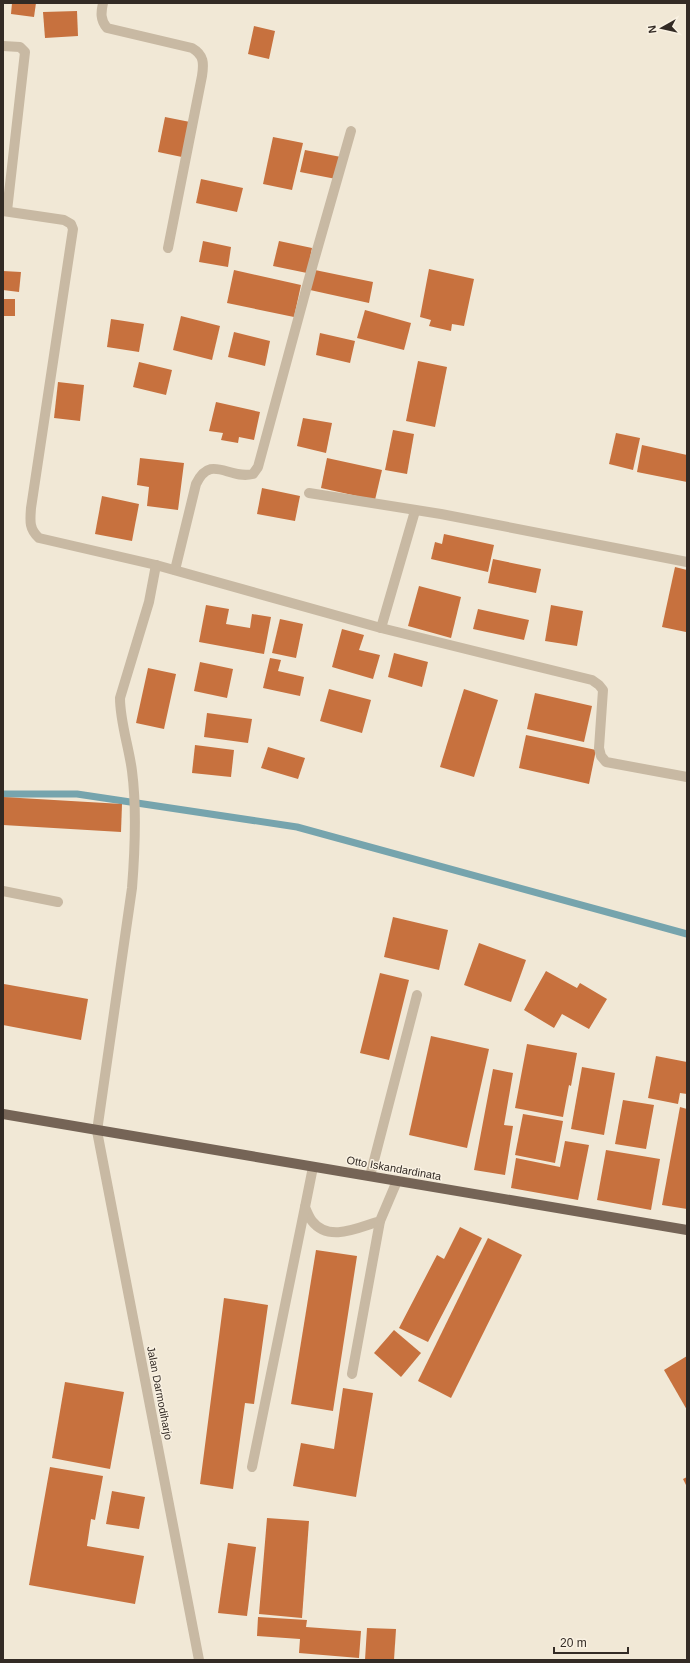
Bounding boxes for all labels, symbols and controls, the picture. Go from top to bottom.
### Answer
north arrow [642,8,682,48]
text: N [646,25,659,34]
street label: Otto Iskandardinata [346,1154,443,1182]
street label: Jalan Darmodiharjo [145,1345,175,1441]
scale bar [554,1629,628,1655]
text: 20 m [560,1636,587,1650]

